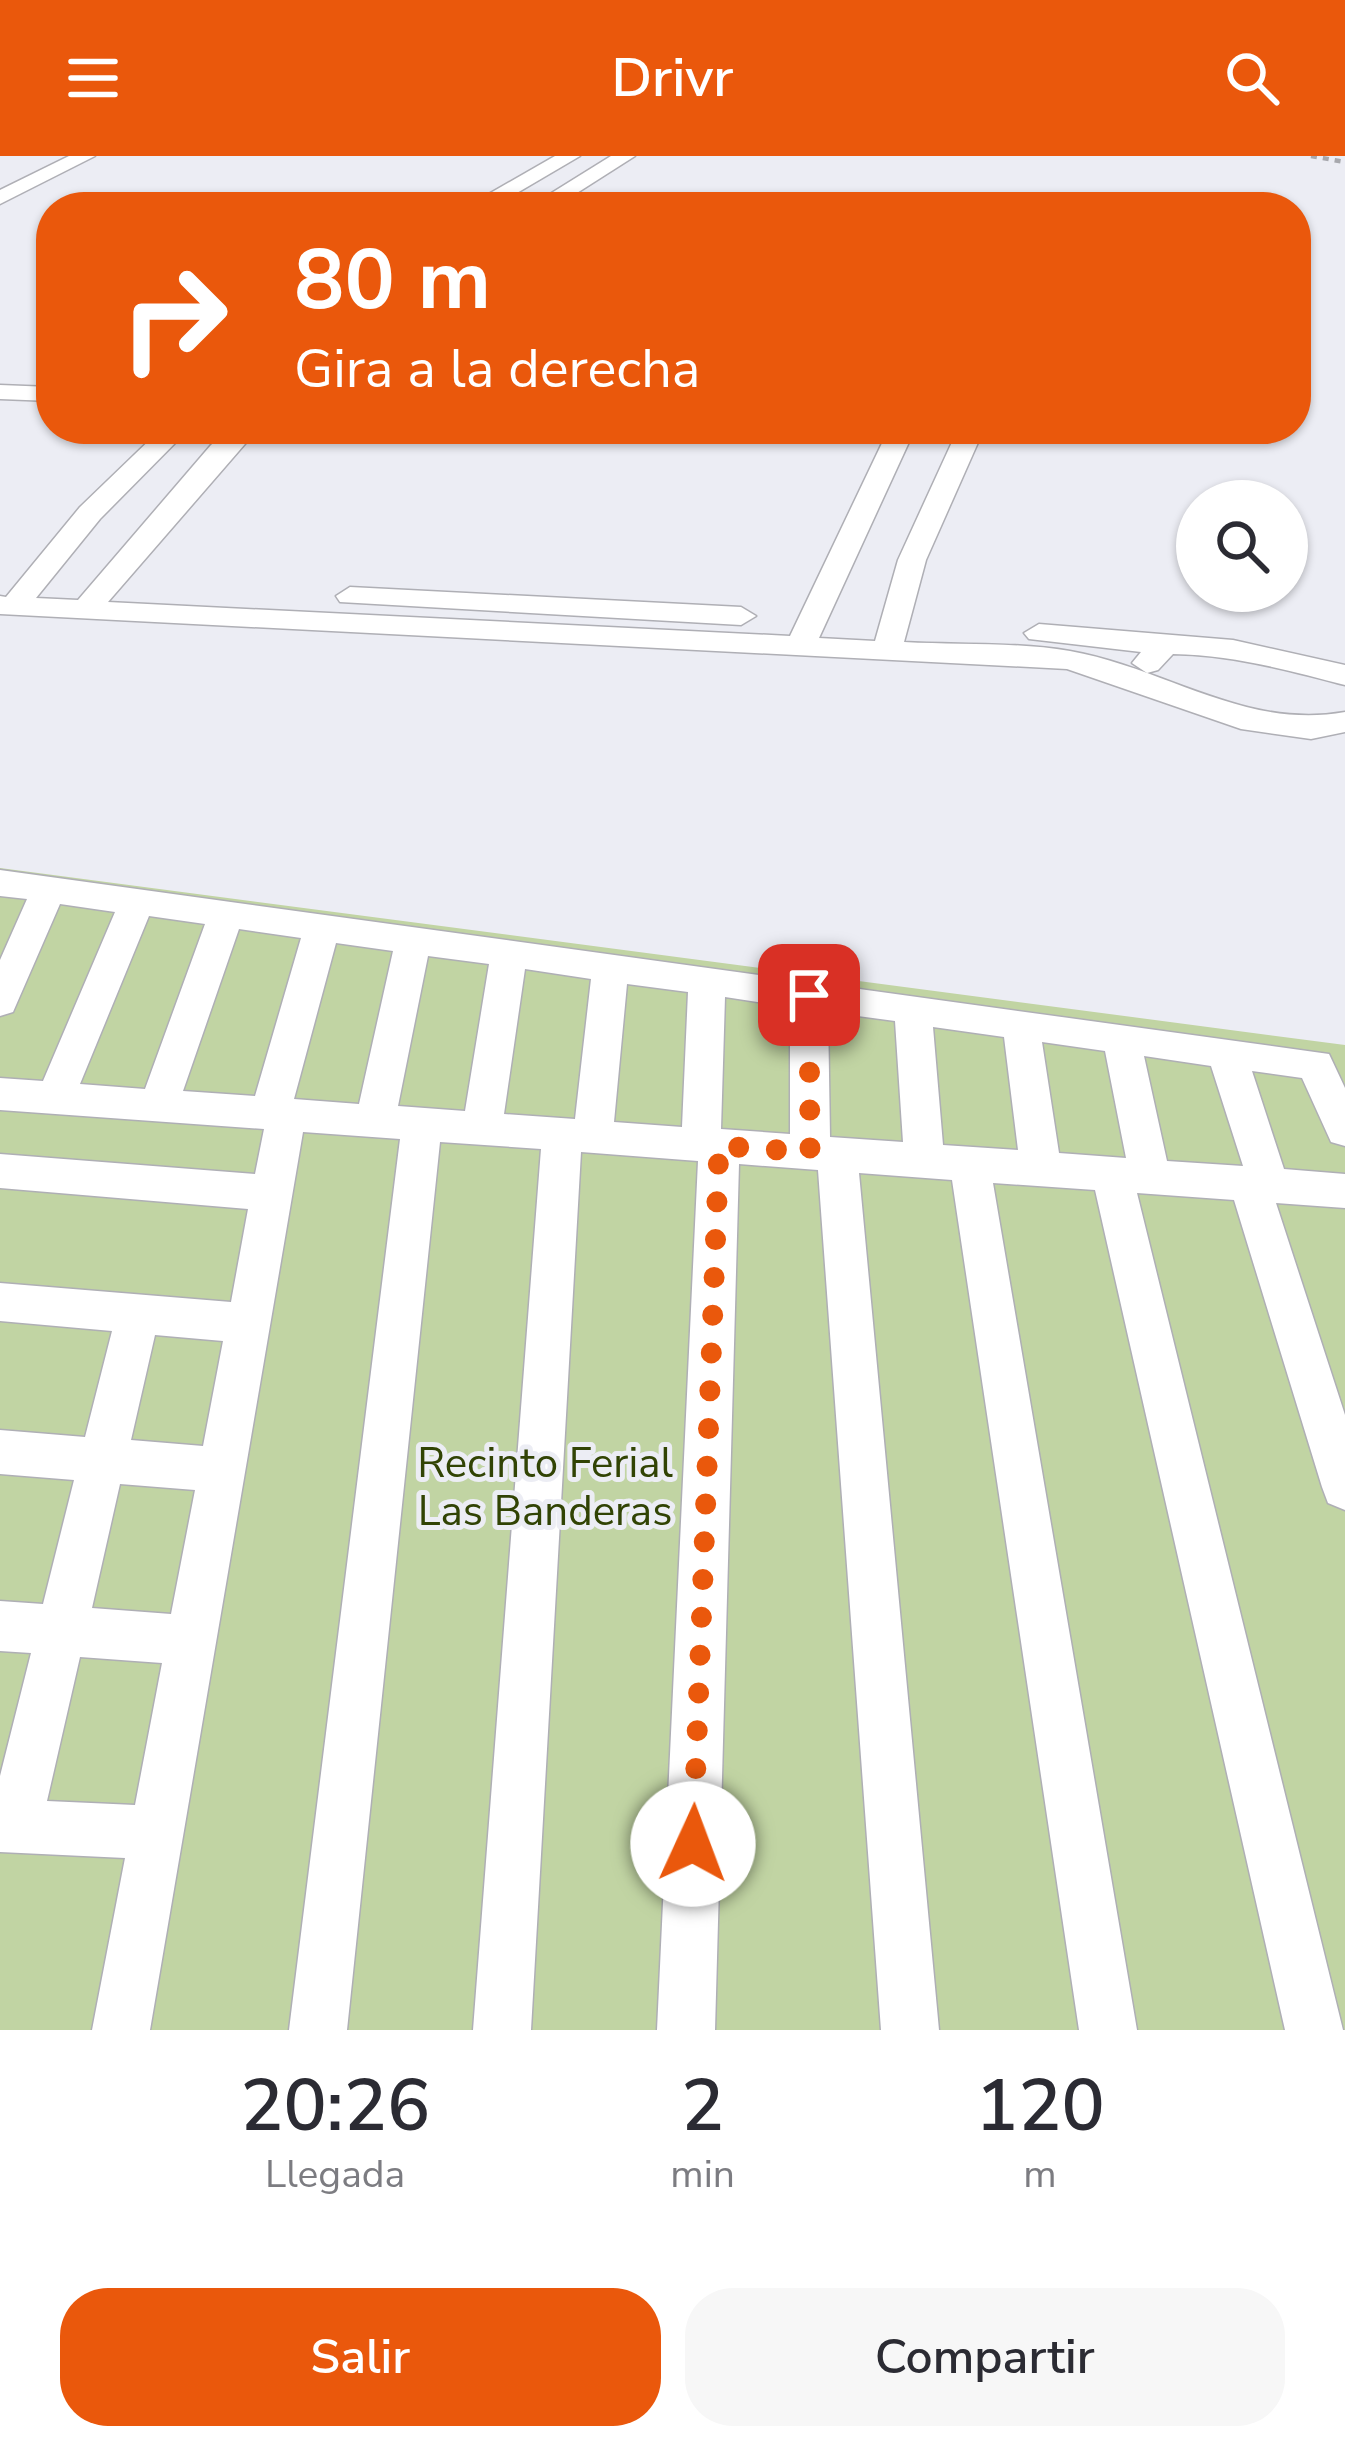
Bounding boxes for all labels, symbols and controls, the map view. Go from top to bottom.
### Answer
text: Drivr [611,41,734,115]
icon: menu [60,45,126,111]
icon: search [1219,45,1285,111]
text: 80 m [294,223,491,338]
icon: right [96,240,252,396]
text: Gira a la derecha [294,332,701,406]
map controls [1176,480,1308,612]
button: search [1176,480,1308,612]
pin [758,944,860,1046]
icon: arrive [776,962,842,1028]
park label: Recinto Ferial Las Banderas [417,1435,673,1540]
position arrow [630,1781,756,1907]
text: 20:26 [240,2057,430,2155]
text: 2 [681,2057,724,2155]
text: 120 [975,2057,1105,2155]
text: Llegada [265,2148,405,2201]
text: min [670,2148,735,2201]
text: m [1023,2148,1057,2201]
button: Salir [60,2288,661,2426]
button: Compartir [685,2288,1285,2426]

